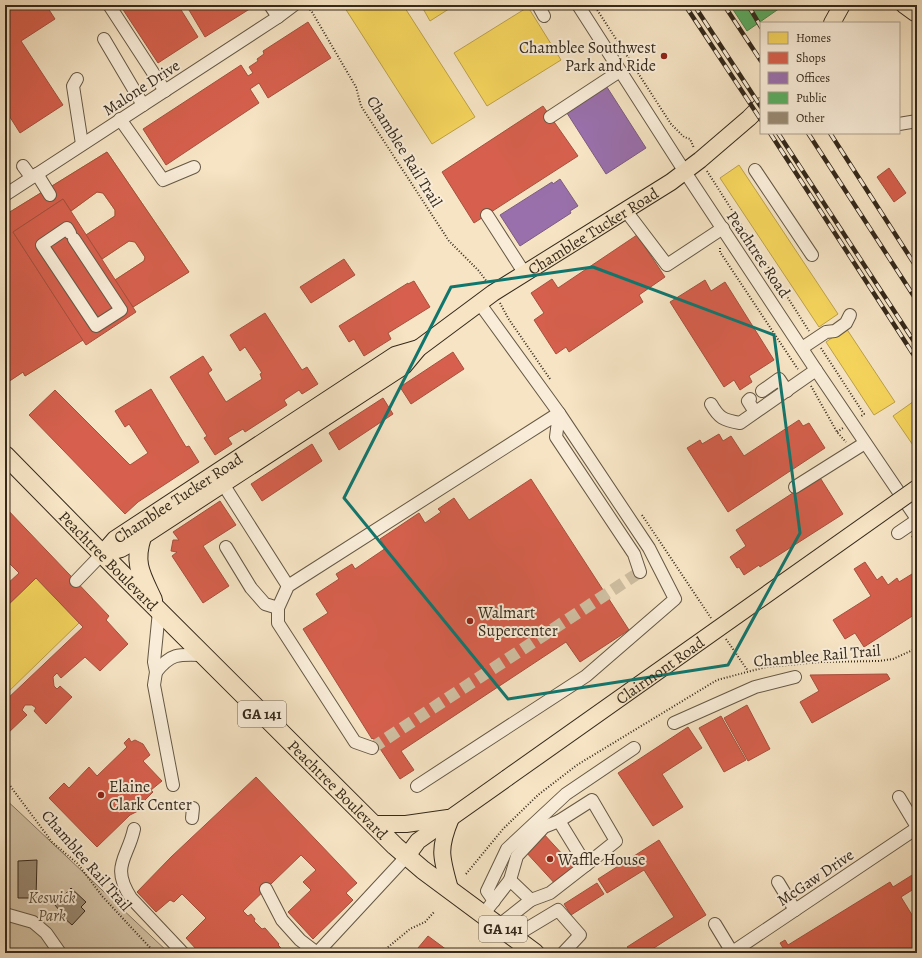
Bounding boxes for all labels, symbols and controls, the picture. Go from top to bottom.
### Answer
legend [760,22,900,134]
text: Homes [796,30,831,46]
place label: Chamblee Southwest Park and Ride [519,37,656,77]
text: Shops [796,50,826,66]
marker: Chamblee Southwest Park and Ride [659,51,669,61]
street label: Malone Drive [99,55,184,121]
text: Offices [796,70,830,86]
text: Public [796,90,827,106]
street label: Chamblee Rail Trail [361,92,447,211]
text: Other [796,110,825,126]
street label: Chamblee Tucker Road [524,182,663,281]
street label: Peachtree Road [721,207,796,303]
street label: Chamblee Tucker Road [110,448,247,549]
street label: Peachtree Boulevard [54,506,163,616]
place label: Walmart Supercenter [477,602,558,642]
marker: Walmart Supercenter [465,616,475,626]
street label: Clairmont Road [611,632,709,710]
street label: Chamblee Rail Trail [753,639,882,673]
road number: GA 141 [238,701,286,727]
street label: Peachtree Boulevard [283,735,393,845]
place label: Elaine Clark Center [109,776,192,816]
marker: Elaine Clark Center [96,790,106,800]
street label: Chamblee Rail Trail [36,805,136,916]
street label: McGaw Drive [773,844,858,912]
place label: Waffle House [557,849,645,871]
marker: Waffle House [545,854,555,864]
park label: Keswick Park [28,887,76,927]
road number: GA 141 [479,916,527,942]

